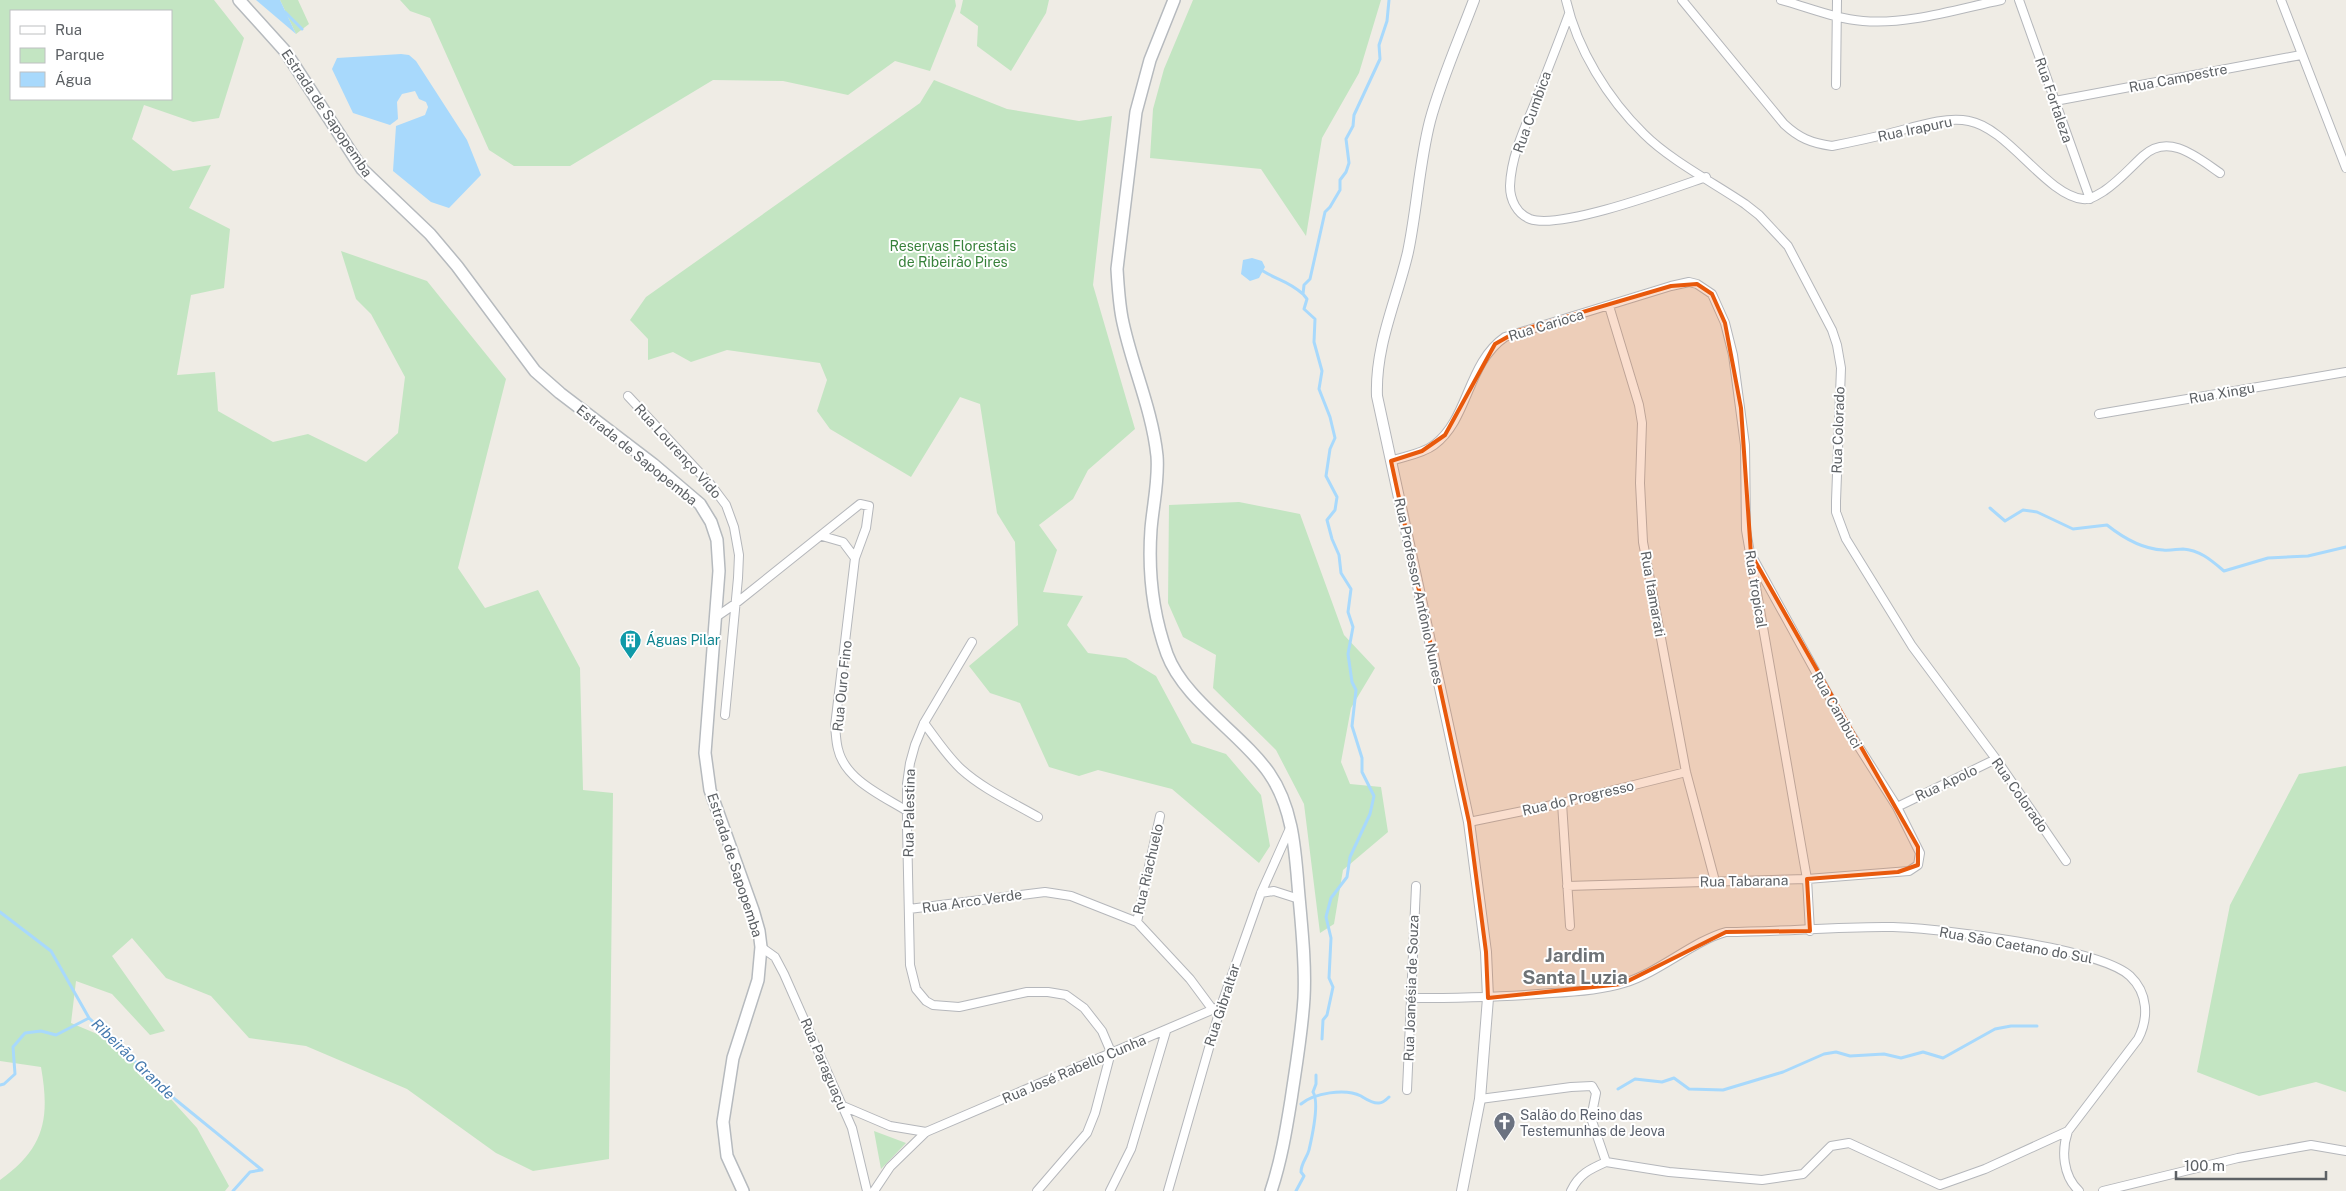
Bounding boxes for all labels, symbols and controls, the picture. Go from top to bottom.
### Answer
legend [10,10,172,100]
text: Rua [55,21,82,38]
text: Parque [55,46,105,63]
street label: Estrada de Sapopemba [278,46,376,180]
street label: Rua Fortaleza [2032,55,2076,145]
street label: Rua Campestre [2127,61,2229,95]
street label: Rua Cumbica [1510,69,1554,155]
text: Água [55,71,92,88]
street label: Rua Irapuru [1876,113,1954,145]
park label: Reservas Florestais de Ribeirão Pires [890,238,1016,270]
street label: Rua Carioca [1506,306,1586,344]
street label: Rua Xingu [2188,379,2256,407]
street label: Rua Colorado [1828,386,1848,474]
street label: Rua Lourenço Vido [631,400,725,502]
street label: Estrada de Sapopemba [573,401,701,509]
street label: Rua Professor Antônio Nunes [1391,496,1447,686]
street label: Rua tropical [1742,549,1770,629]
street label: Rua Itamarati [1638,550,1668,638]
building icon: Águas Pilar [618,628,642,659]
place label: Águas Pilar [646,631,720,648]
street label: Rua Ouro Fino [829,640,855,732]
street label: Rua Cambuci [1809,669,1865,751]
street label: Rua Colorado [1988,755,2052,835]
street label: Rua Apolo [1912,762,1980,804]
street label: Rua Palestina [900,769,918,857]
street label: Rua do Progresso [1521,777,1636,819]
street label: Estrada de Sapopemba [704,791,766,939]
street label: Rua Riachuelo [1130,822,1166,916]
street label: Rua Tabarana [1700,872,1788,890]
street label: Rua Arco Verde [921,886,1023,916]
street label: Rua Joanésia de Souza [1400,914,1422,1062]
street label: Rua São Caetano do Sul [1938,924,2094,966]
district label: Jardim Santa Luzia [1522,944,1628,988]
street label: Rua Gibraltar [1201,962,1243,1048]
water label: Ribeirão Grande [88,1015,178,1102]
street label: Rua Paraguaçu [797,1016,851,1112]
street label: Rua José Rabello Cunha [1000,1031,1148,1107]
place label: Salão do Reino das Testemunhas de Jeova [1520,1107,1665,1139]
church icon: Salão do Reino das Testemunhas de Jeova [1492,1111,1516,1142]
scale bar [2176,1148,2326,1180]
text: 100 m [2184,1157,2225,1174]

